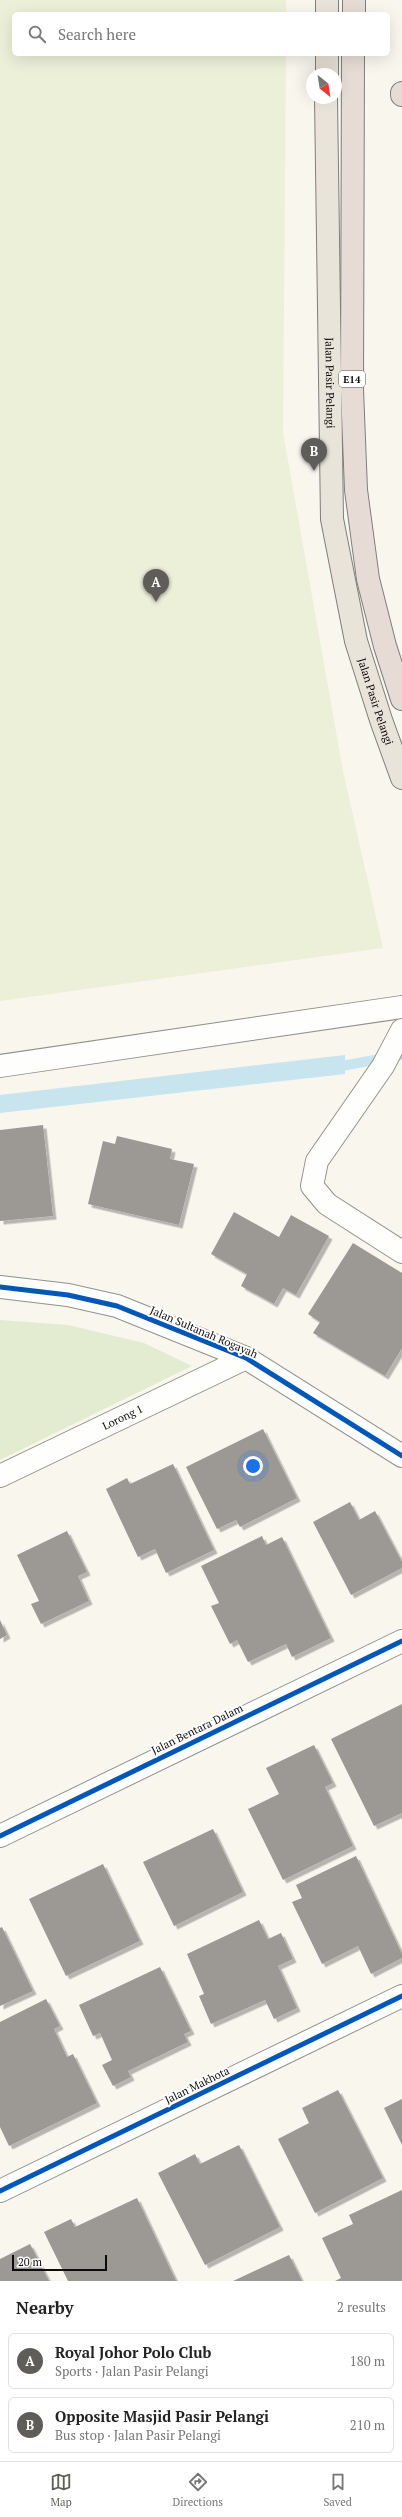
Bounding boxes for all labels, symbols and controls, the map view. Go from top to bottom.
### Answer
search box [12,12,390,56]
icon: search [26,23,48,45]
text: Search here [58,24,136,44]
north arrow [306,68,342,104]
street label: Jalan Pasir Pelangi [322,337,338,428]
road number: E14 [339,371,365,387]
pin: B [301,438,327,471]
pin: A [143,569,169,602]
street label: Jalan Pasir Pelangi [355,656,396,747]
street label: Jalan Sultanah Rogayah [148,1303,260,1361]
street label: Lorong 1 [100,1401,145,1433]
your location [243,1456,263,1476]
street label: Jalan Bentara Dalam [149,1701,245,1757]
street label: Jalan Makhota [162,2063,232,2107]
scale bar [12,2253,107,2272]
text: 20 m [18,2255,42,2269]
text: Nearby [16,2296,74,2319]
text: 2 results [337,2298,386,2316]
text: Royal Johor Polo Club [55,2342,211,2362]
text: A [25,2352,35,2370]
text: 180 m [350,2352,385,2370]
text: Sports · Jalan Pasir Pelangi [55,2362,209,2380]
text: Opposite Masjid Pasir Pelangi [55,2406,269,2426]
text: B [26,2416,34,2434]
text: 210 m [350,2416,385,2434]
text: Bus stop · Jalan Pasir Pelangi [55,2426,221,2444]
tab: Map [50,2471,72,2509]
tab: Directions [172,2471,223,2509]
tab: Saved [323,2471,352,2509]

